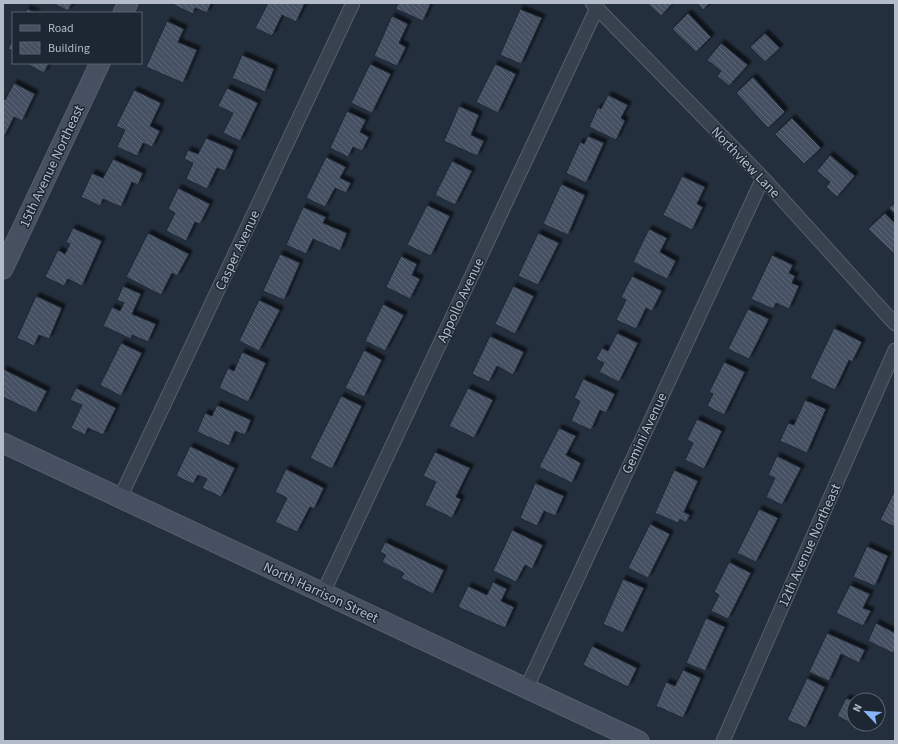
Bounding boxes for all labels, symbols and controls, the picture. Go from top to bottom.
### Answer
legend [12,12,142,64]
text: Road [48,20,74,37]
text: Building [48,40,90,57]
street label: 15th Avenue Northeast [15,102,89,231]
street label: Northview Lane [706,123,785,203]
street label: Casper Avenue [211,207,265,294]
street label: Appollo Avenue [433,255,489,346]
street label: Gemini Avenue [617,389,673,477]
street label: 12th Avenue Northeast [774,480,846,610]
street label: North Harrison Street [260,557,382,628]
north arrow [846,692,886,732]
text: N [849,701,866,714]

